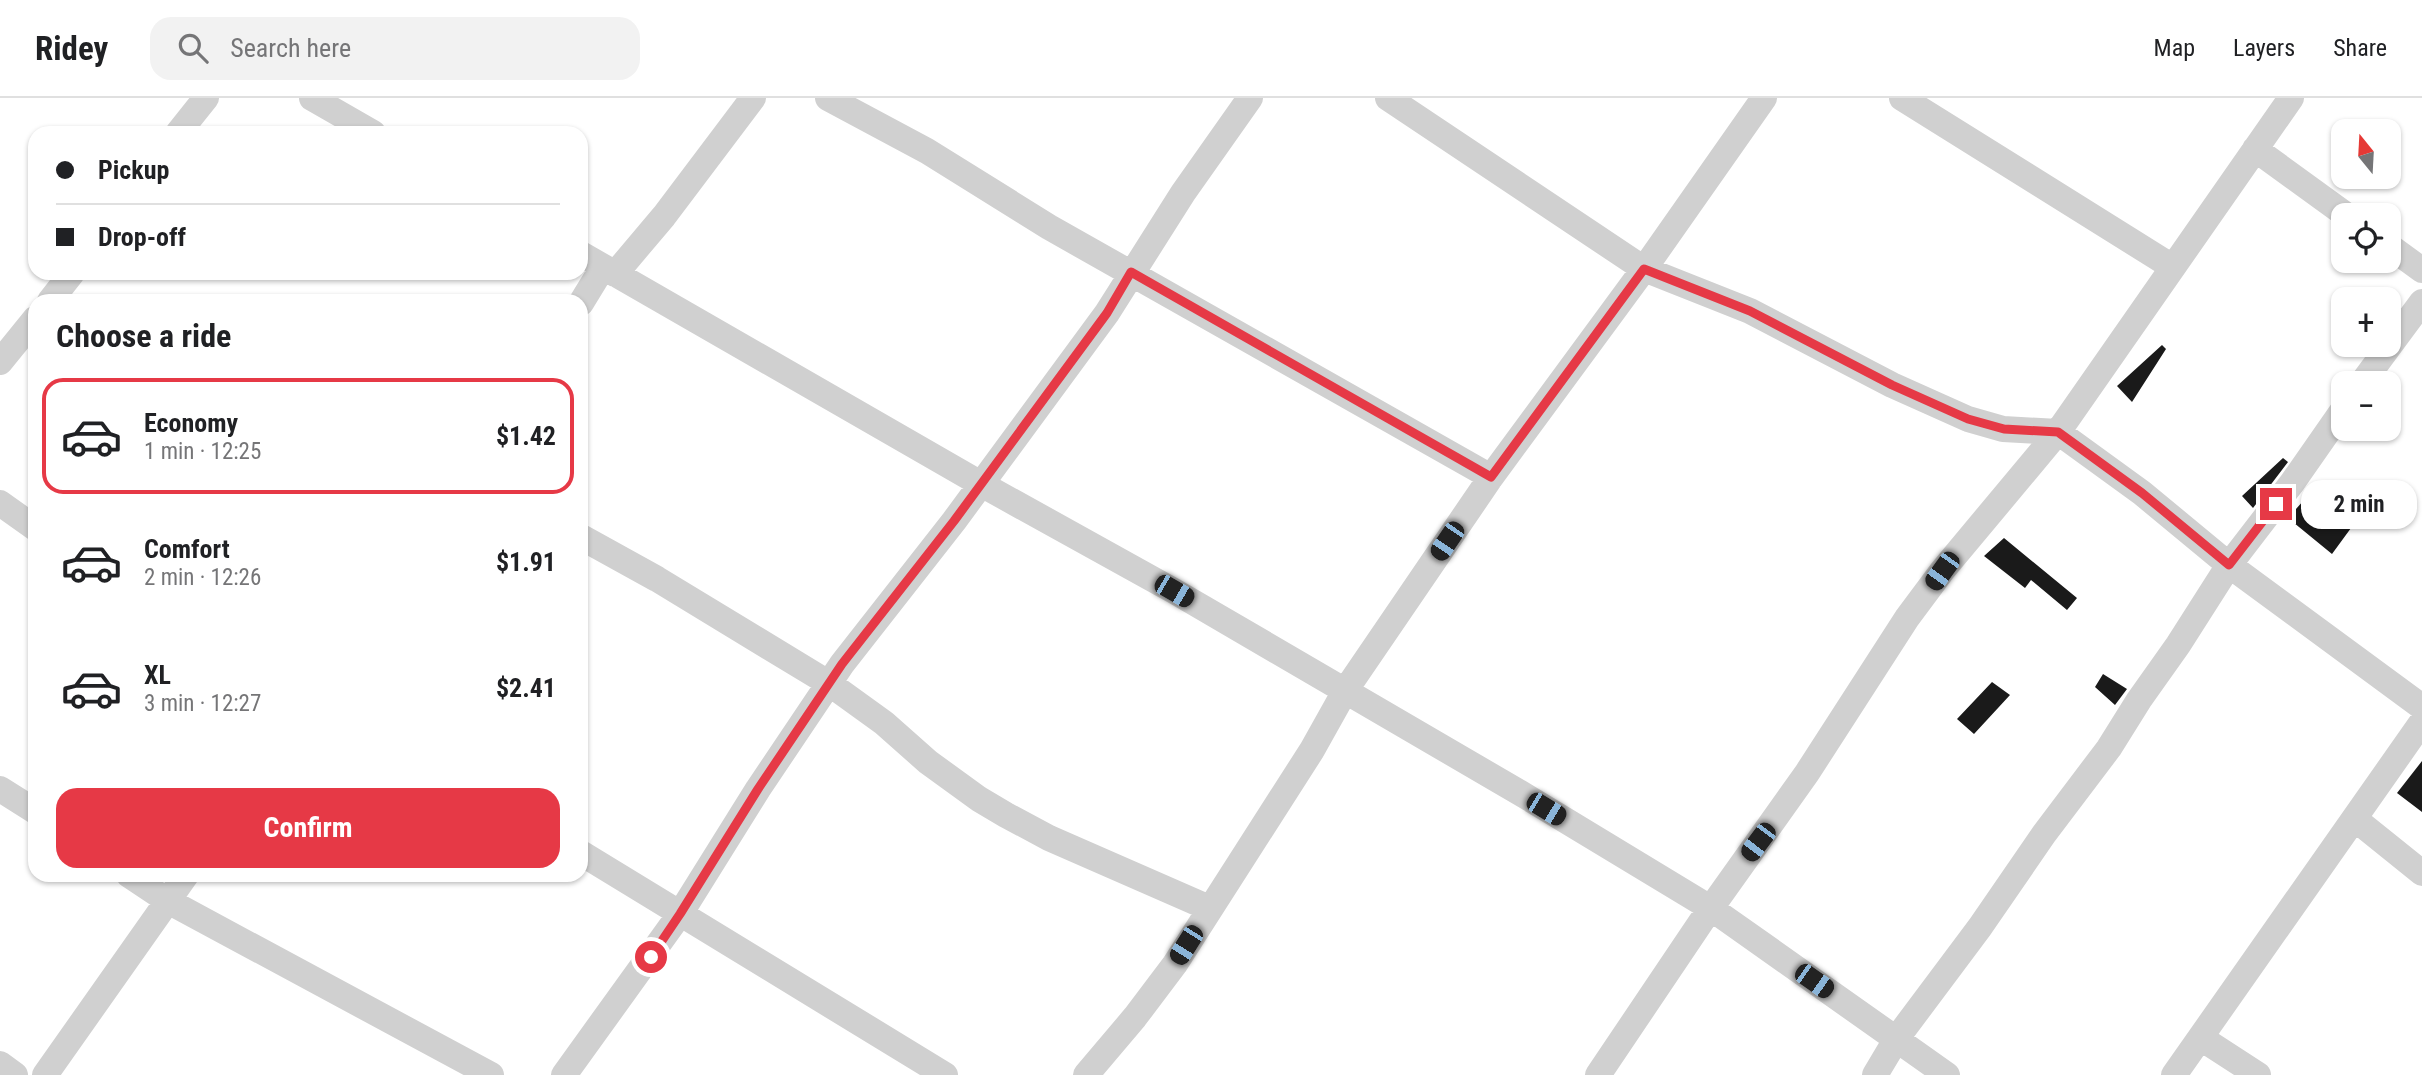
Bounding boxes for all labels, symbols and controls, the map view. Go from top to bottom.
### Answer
search box [150,17,640,80]
text: Ridey [35,29,108,68]
icon: search [174,29,212,67]
text: Search here [230,33,351,63]
text: Map [2154,34,2195,62]
text: Layers [2233,34,2295,62]
text: Share [2333,34,2387,62]
north arrow [2331,119,2401,189]
map controls [2331,119,2401,441]
text: Pickup [98,155,169,185]
button: locate [2331,203,2401,273]
text: Drop-off [98,222,186,252]
button: + [2331,287,2401,357]
text: Choose a ride [56,317,231,355]
button: − [2331,371,2401,441]
icon: car [60,405,123,468]
text: Economy [144,408,238,438]
text: $1.42 [496,421,556,451]
text: 1 min · 12:25 [144,438,261,465]
callout: 2 min [2300,480,2416,528]
route end [2260,488,2292,520]
text: 2 min [2333,491,2385,518]
car [1427,518,1468,564]
icon: car [60,531,123,594]
text: Comfort [144,534,230,564]
text: $1.91 [496,547,556,577]
car [1922,548,1963,594]
text: 2 min · 12:26 [144,564,261,591]
car [1151,571,1198,611]
icon: car [60,657,123,720]
text: XL [144,660,171,690]
text: $2.41 [496,673,556,703]
text: 3 min · 12:27 [144,690,261,717]
button: Confirm [56,788,560,868]
car [1523,789,1570,829]
car [1737,819,1780,865]
car [1166,922,1207,968]
route start [635,941,667,973]
car [1791,960,1838,1002]

